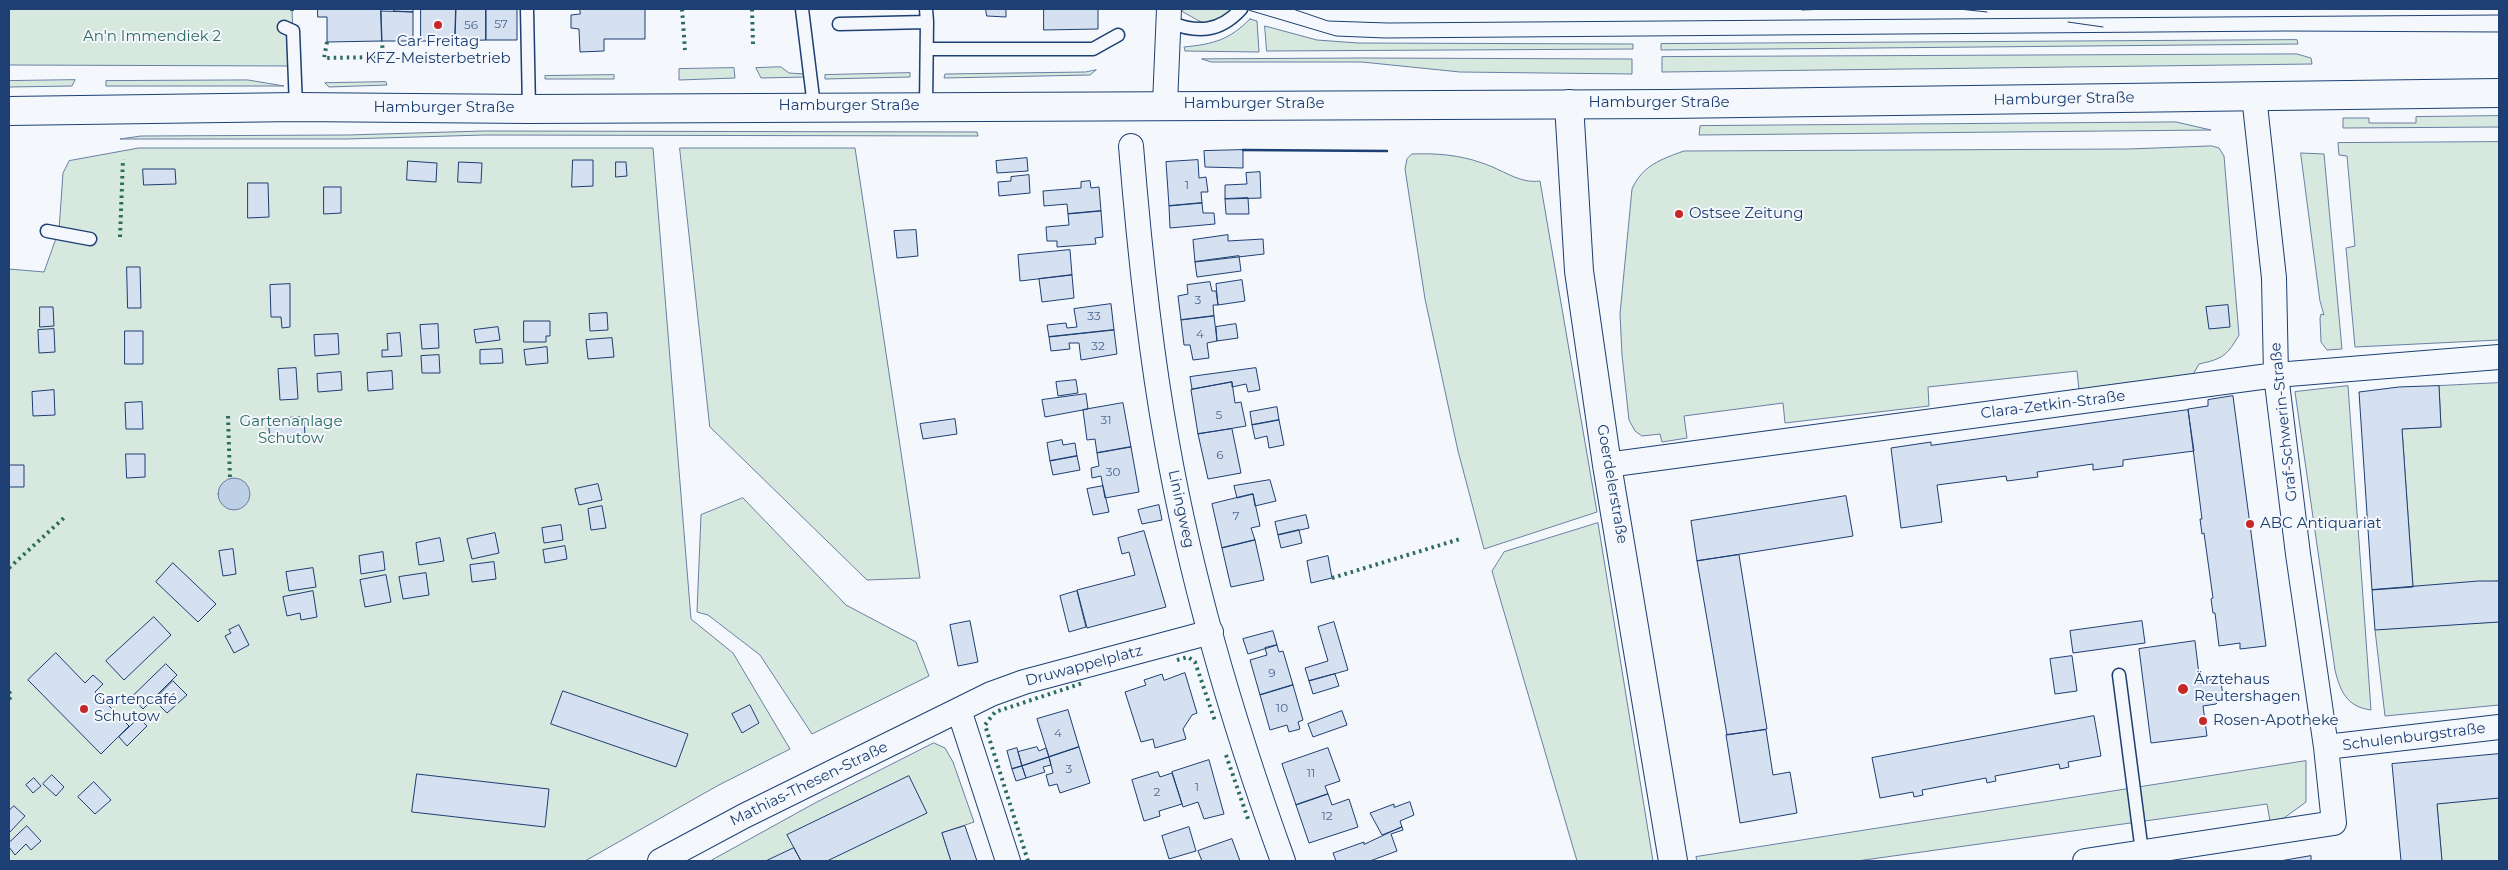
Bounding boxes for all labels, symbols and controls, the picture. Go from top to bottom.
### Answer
house number: 57 [494,17,508,31]
house number: 56 [464,18,478,32]
marker: Car Freitag KFZ-Meisterbetrieb [432,19,444,31]
park label: An'n Immendiek 2 [83,28,221,46]
place label: Car Freitag KFZ-Meisterbetrieb [365,33,511,68]
street label: Hamburger Straße [1993,89,2135,109]
street label: Hamburger Straße [1589,94,1729,112]
street label: Hamburger Straße [1184,95,1324,113]
street label: Hamburger Straße [779,97,919,115]
street label: Hamburger Straße [374,99,514,117]
house number: 1 [1185,178,1189,192]
place label: Ostsee Zeitung [1689,205,1803,223]
marker: Ostsee Zeitung [1673,208,1685,220]
house number: 3 [1195,293,1201,307]
house number: 33 [1087,309,1101,323]
house number: 4 [1196,327,1204,341]
house number: 32 [1091,339,1105,353]
street label: Graf-Schwerin-Straße [2267,341,2301,503]
street label: Clara-Zetkin-Straße [1980,387,2126,423]
house number: 5 [1216,408,1222,422]
park label: Gartenanlage Schutow [240,413,342,448]
house number: 31 [1100,413,1112,427]
street label: Goerdelerstraße [1593,423,1631,545]
house number: 6 [1216,448,1224,462]
house number: 30 [1106,465,1120,479]
street label: Liningweg [1164,468,1198,550]
house number: 7 [1232,509,1240,523]
place label: ABC Antiquariat [2260,515,2382,533]
marker: ABC Antiquariat [2244,518,2256,530]
street label: Druwappelplatz [1023,642,1145,690]
house number: 9 [1268,666,1276,680]
place label: Ärztehaus Reutershagen [2194,671,2301,706]
marker: Ärztehaus Reutershagen [2176,682,2190,696]
place label: Gartencafé Schutow [94,691,177,726]
house number: 10 [1276,701,1288,715]
marker: Gartencafé Schutow [78,703,90,715]
place label: Rosen-Apotheke [2213,712,2339,730]
marker: Rosen-Apotheke [2197,715,2209,727]
street label: Schulenburgstraße [2341,719,2487,755]
house number: 4 [1054,726,1062,740]
street label: Mathias-Thesen-Straße [727,738,891,830]
house number: 3 [1066,762,1072,776]
house number: 11 [1307,766,1315,780]
house number: 1 [1195,780,1199,794]
house number: 2 [1154,785,1160,799]
house number: 12 [1321,809,1333,823]

